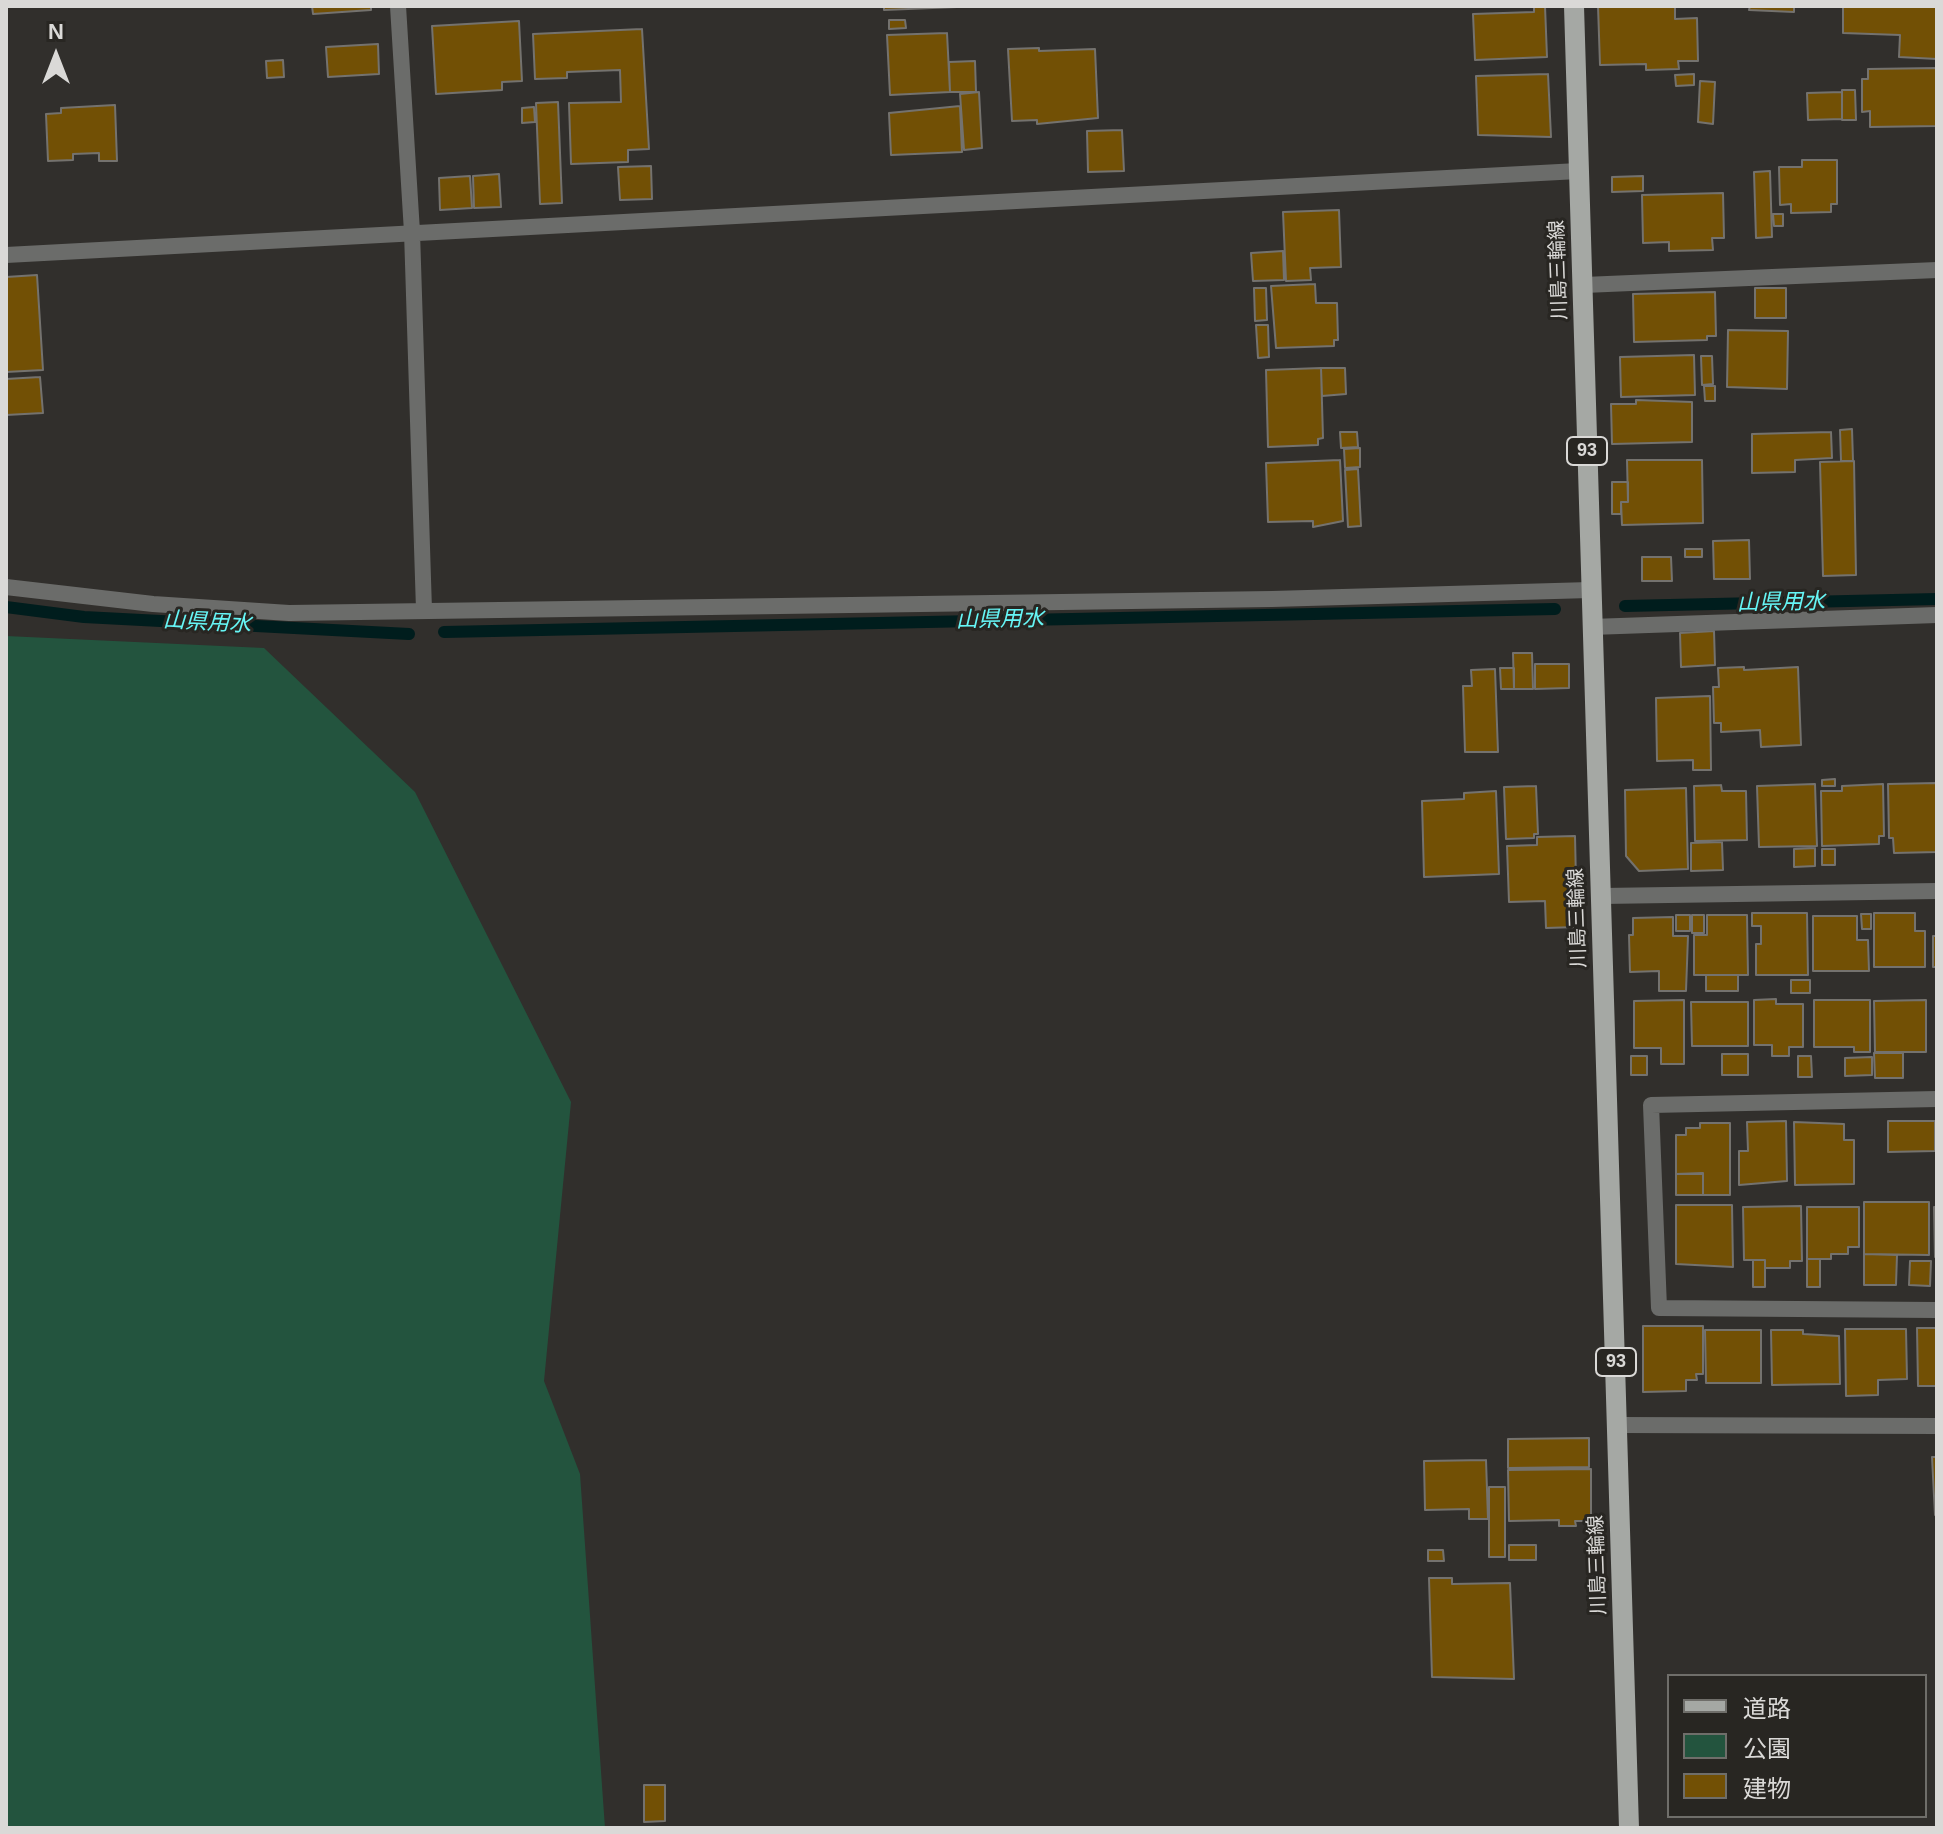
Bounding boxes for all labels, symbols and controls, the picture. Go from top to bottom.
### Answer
north arrow [16,16,96,96]
text: N [48,19,64,44]
street label: 川島三輪線 [1545,220,1573,320]
road number: 93 [1567,437,1607,465]
water label: 山県用水 [1737,589,1825,617]
water label: 山県用水 [956,606,1044,634]
water label: 山県用水 [162,608,252,638]
street label: 川島三輪線 [1564,868,1592,968]
road number: 93 [1596,1348,1636,1376]
street label: 川島三輪線 [1584,1515,1612,1615]
legend [1667,1674,1927,1818]
text: 道路 [1743,1695,1791,1722]
text: 公園 [1743,1735,1791,1762]
text: 建物 [1743,1775,1791,1802]

